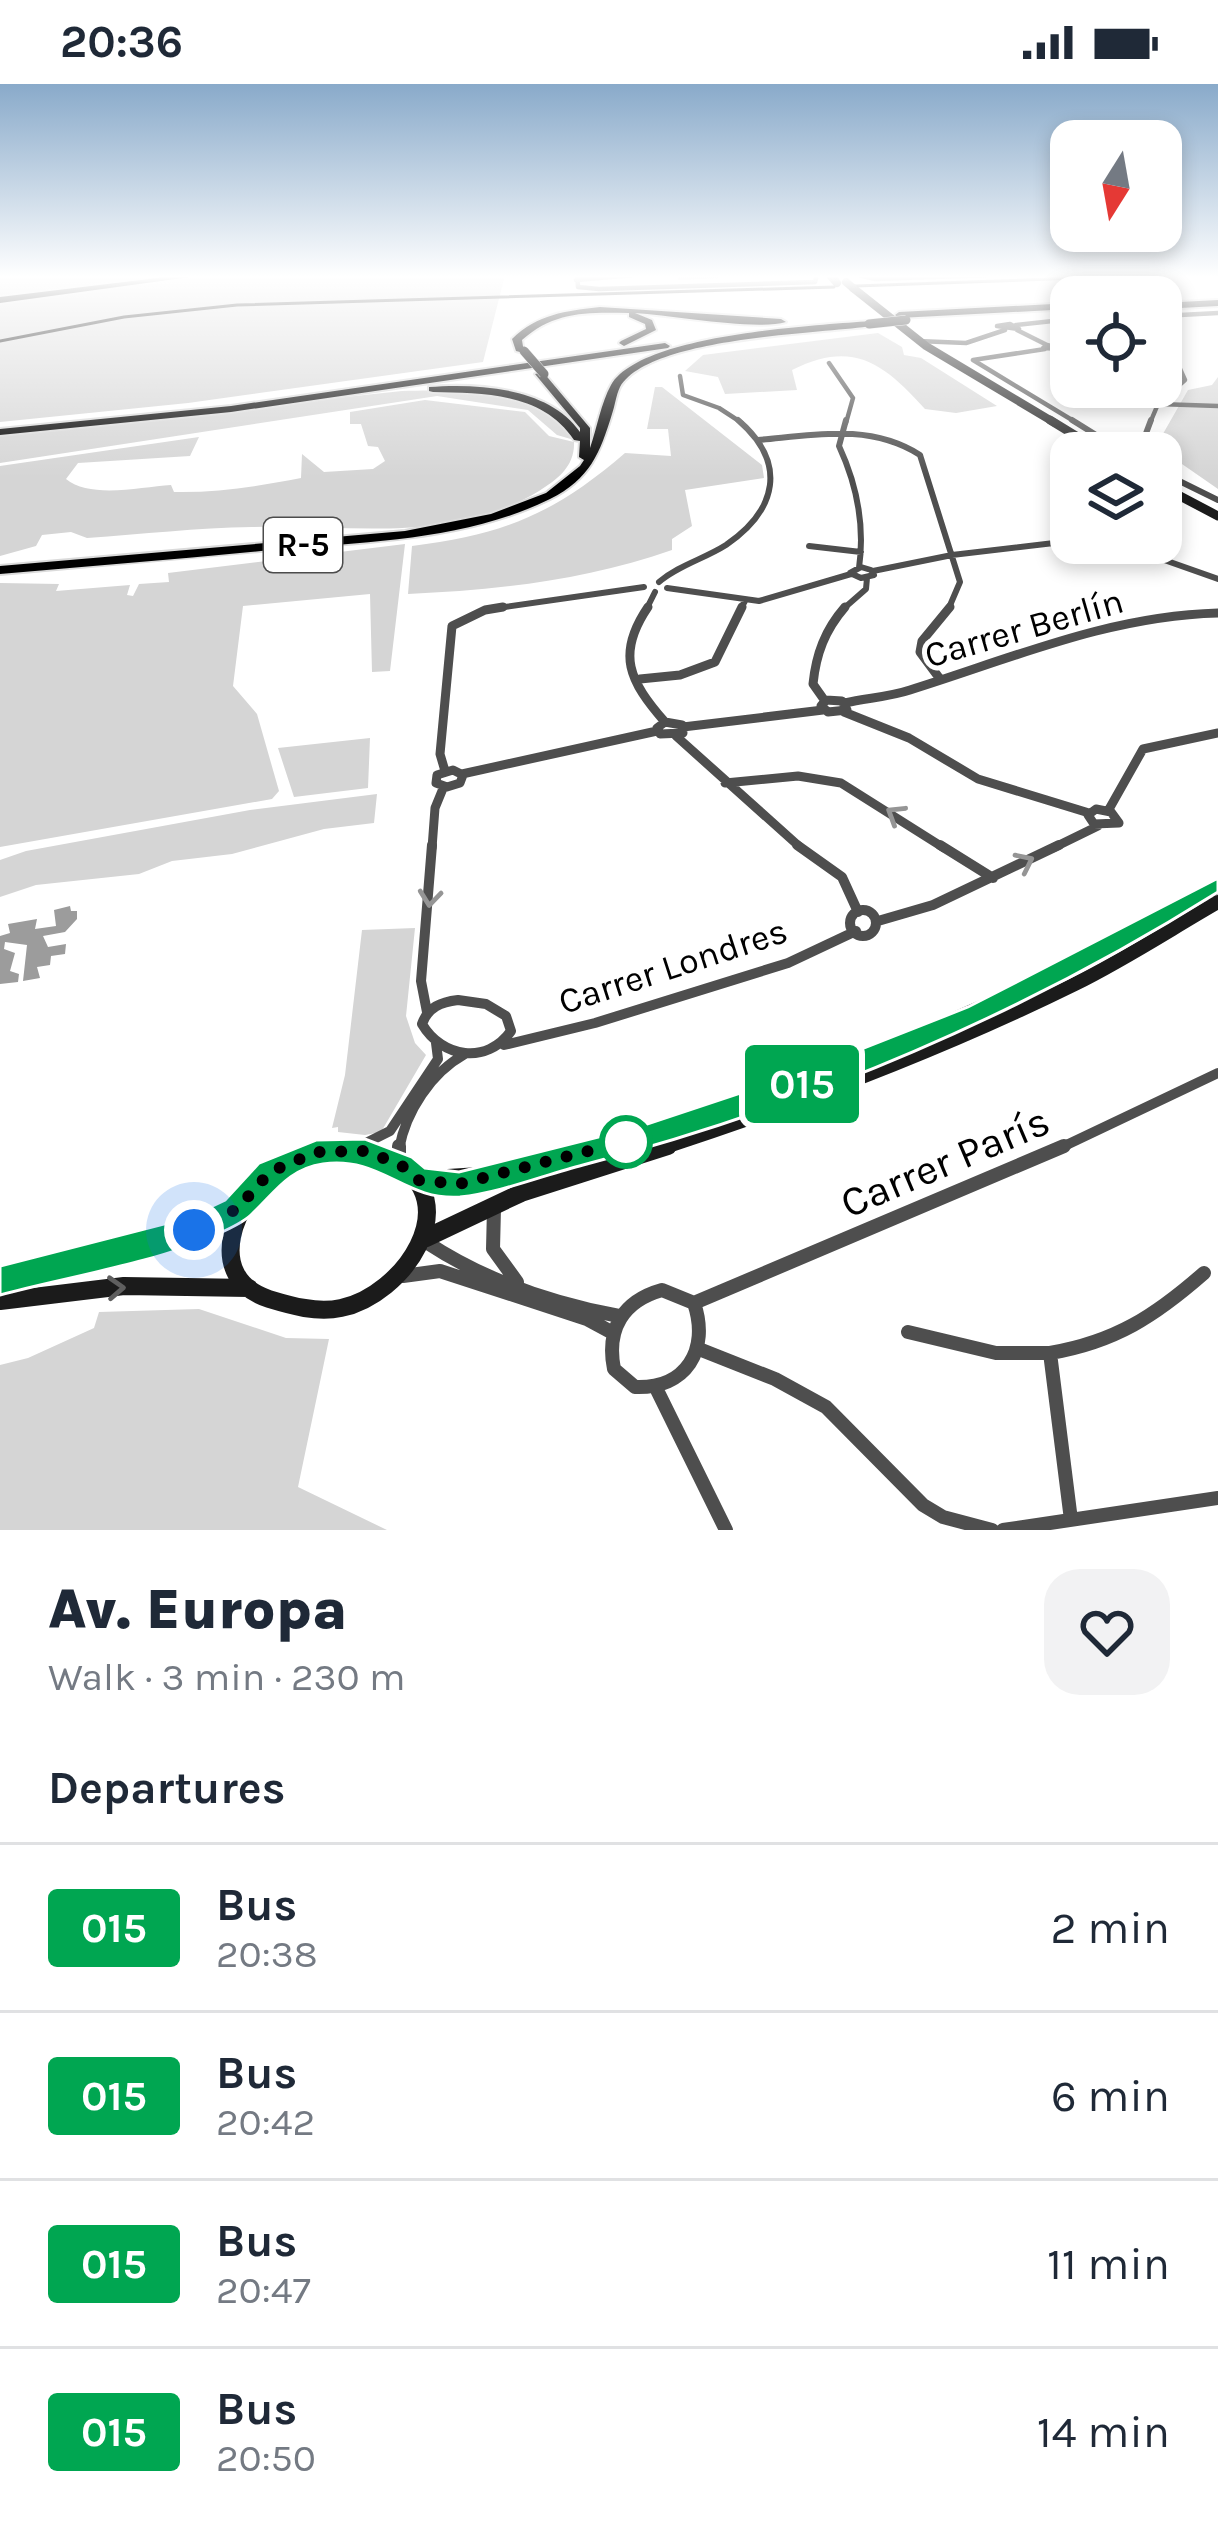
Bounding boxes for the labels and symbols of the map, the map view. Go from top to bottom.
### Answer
north arrow [1050,120,1182,252]
road number: R-5 [264,518,342,572]
street label: Carrer Berlín [920,580,1128,676]
one-way arrow [886,806,908,828]
one-way arrow [1013,853,1034,877]
one-way arrow [418,889,443,908]
street label: Carrer Londres [553,909,793,1023]
line badge: 015 [733,1045,871,1123]
street label: Carrer París [833,1096,1057,1228]
unlabelled marker [601,1117,651,1167]
your location [164,1200,224,1260]
one-way arrow [107,1275,126,1301]

